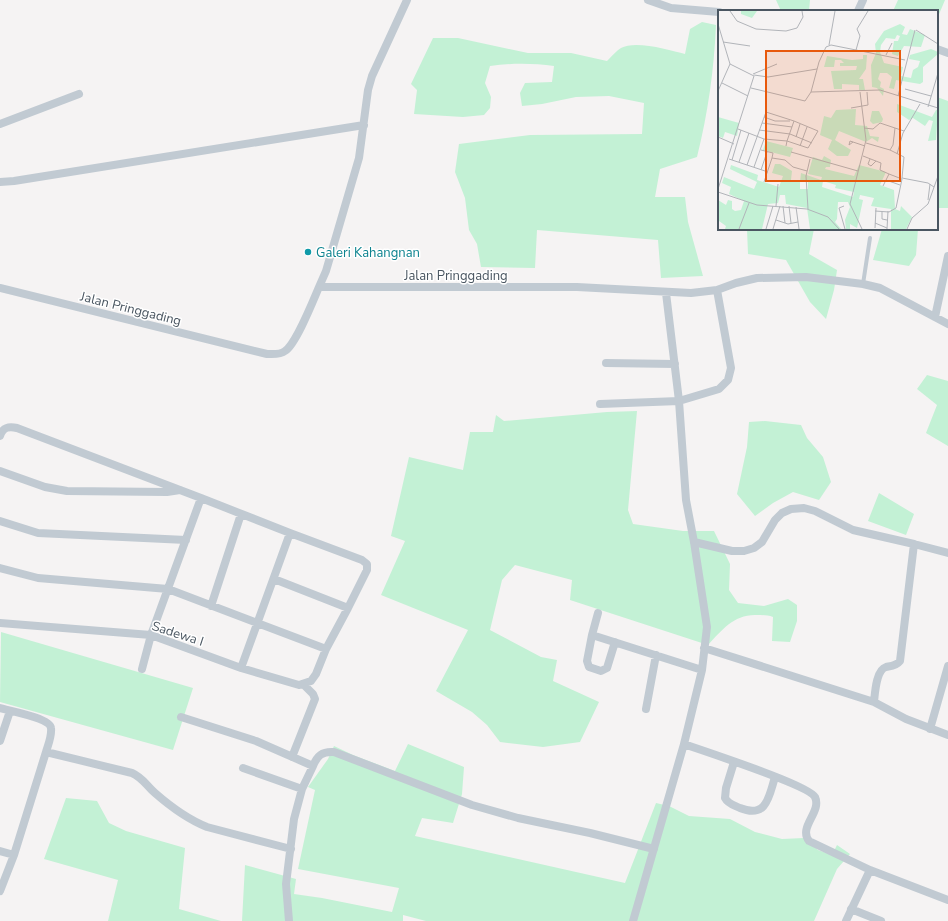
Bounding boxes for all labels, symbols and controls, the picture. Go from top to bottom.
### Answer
inset map [718,10,938,230]
place label: Galeri Kahangnan [316,244,420,262]
marker: Galeri Kahangnan [303,247,313,257]
street label: Jalan Pringgading [403,267,508,285]
street label: Jalan Pringgading [77,287,183,330]
street label: Sadewa I [149,617,206,651]

